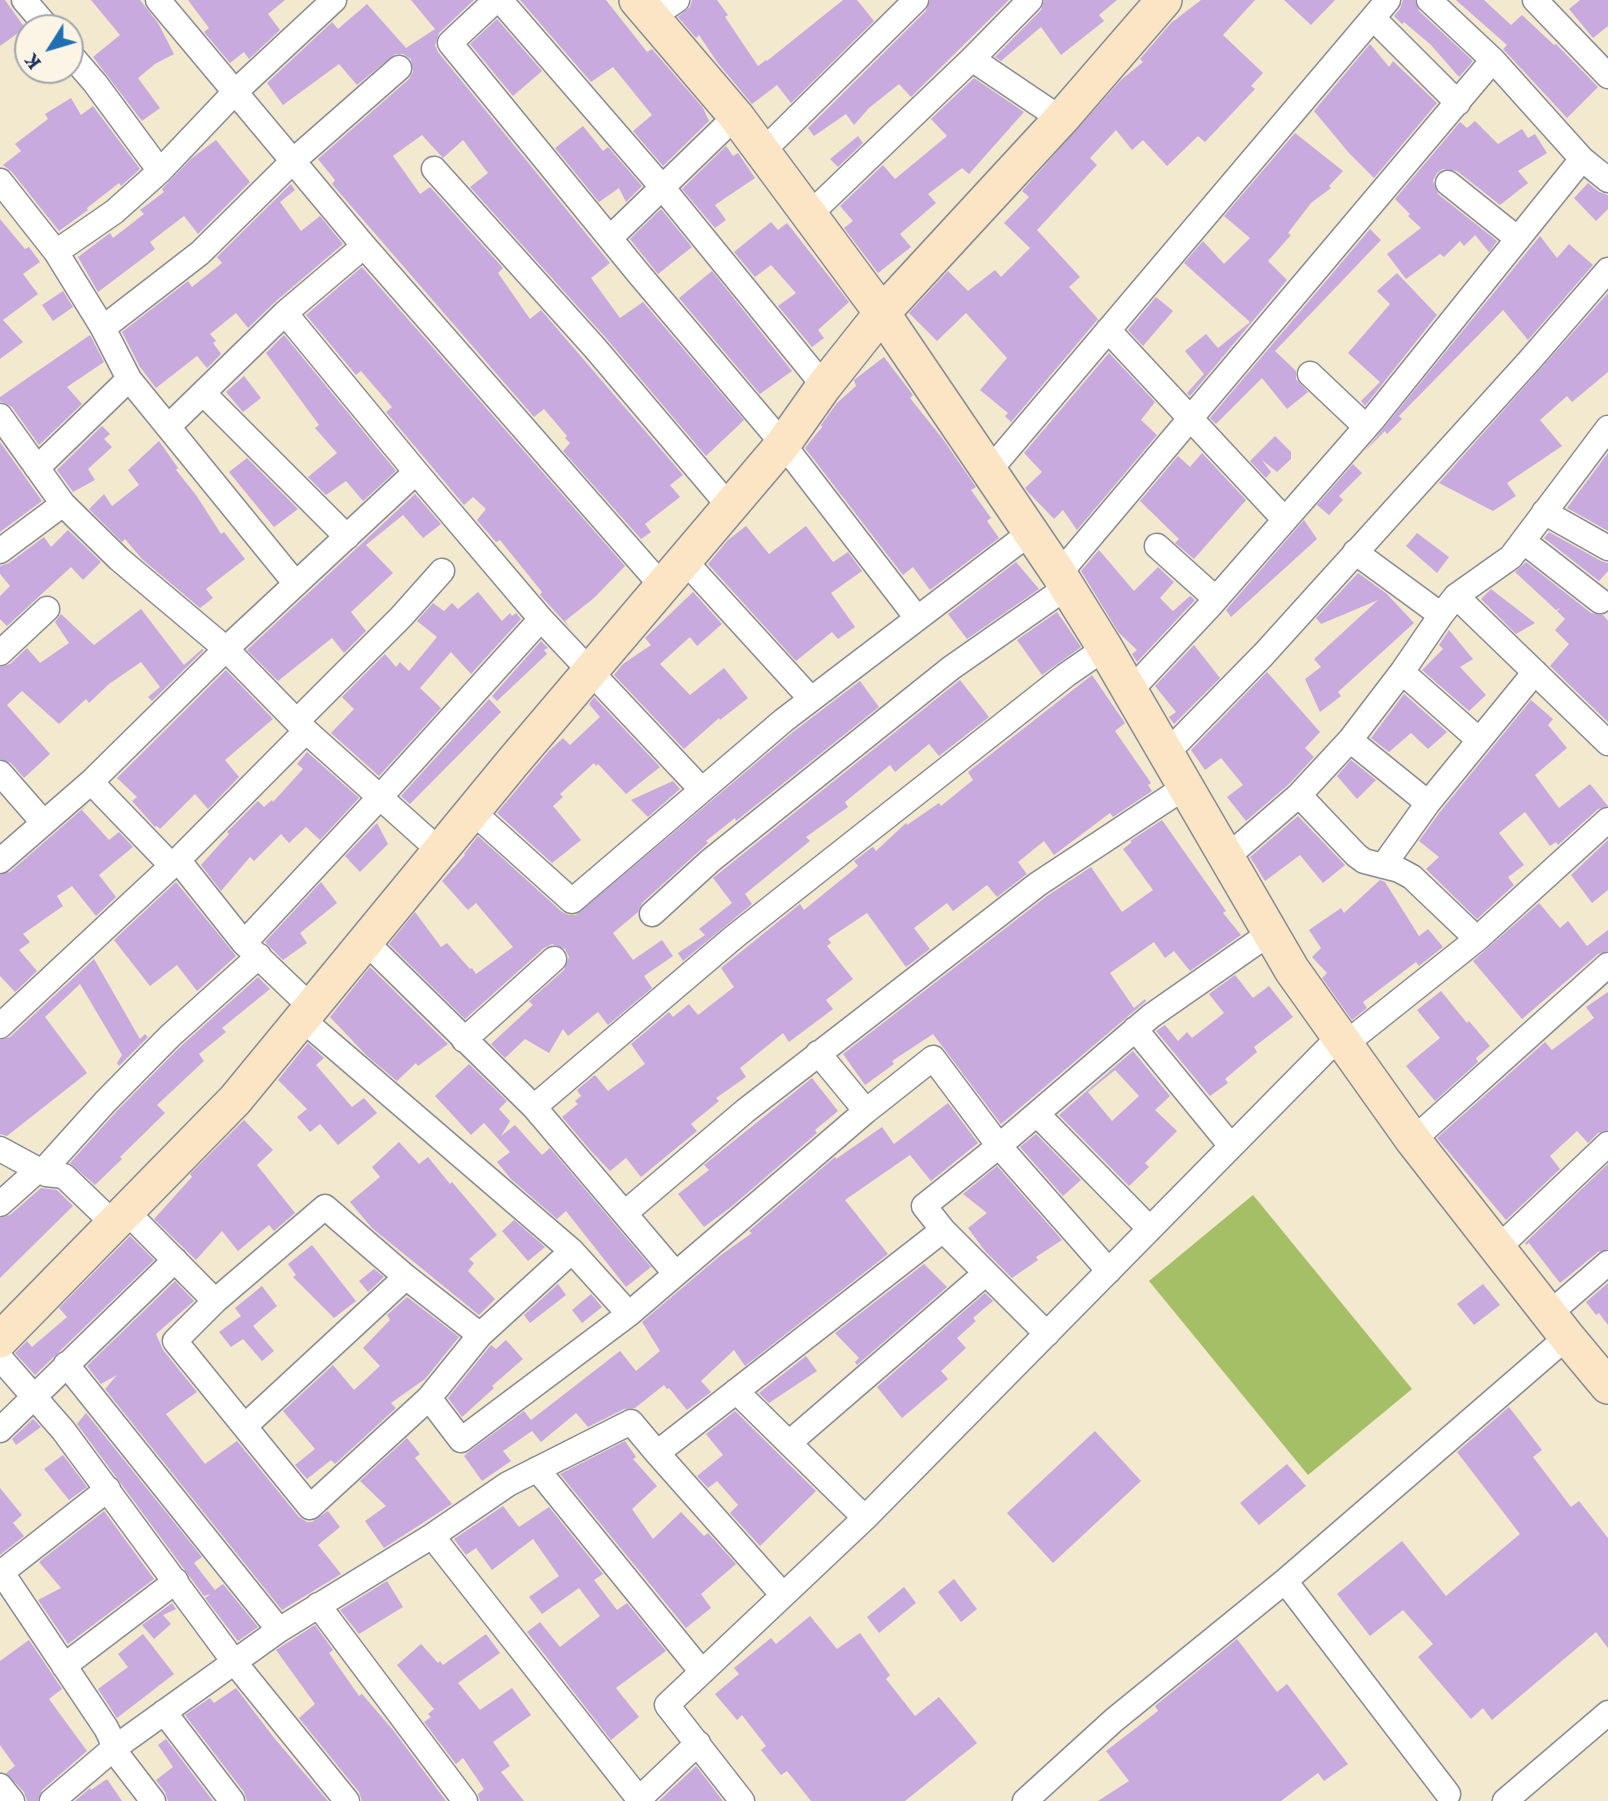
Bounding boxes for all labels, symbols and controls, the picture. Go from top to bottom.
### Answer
north arrow [14,14,84,84]
text: K [19,47,48,74]

